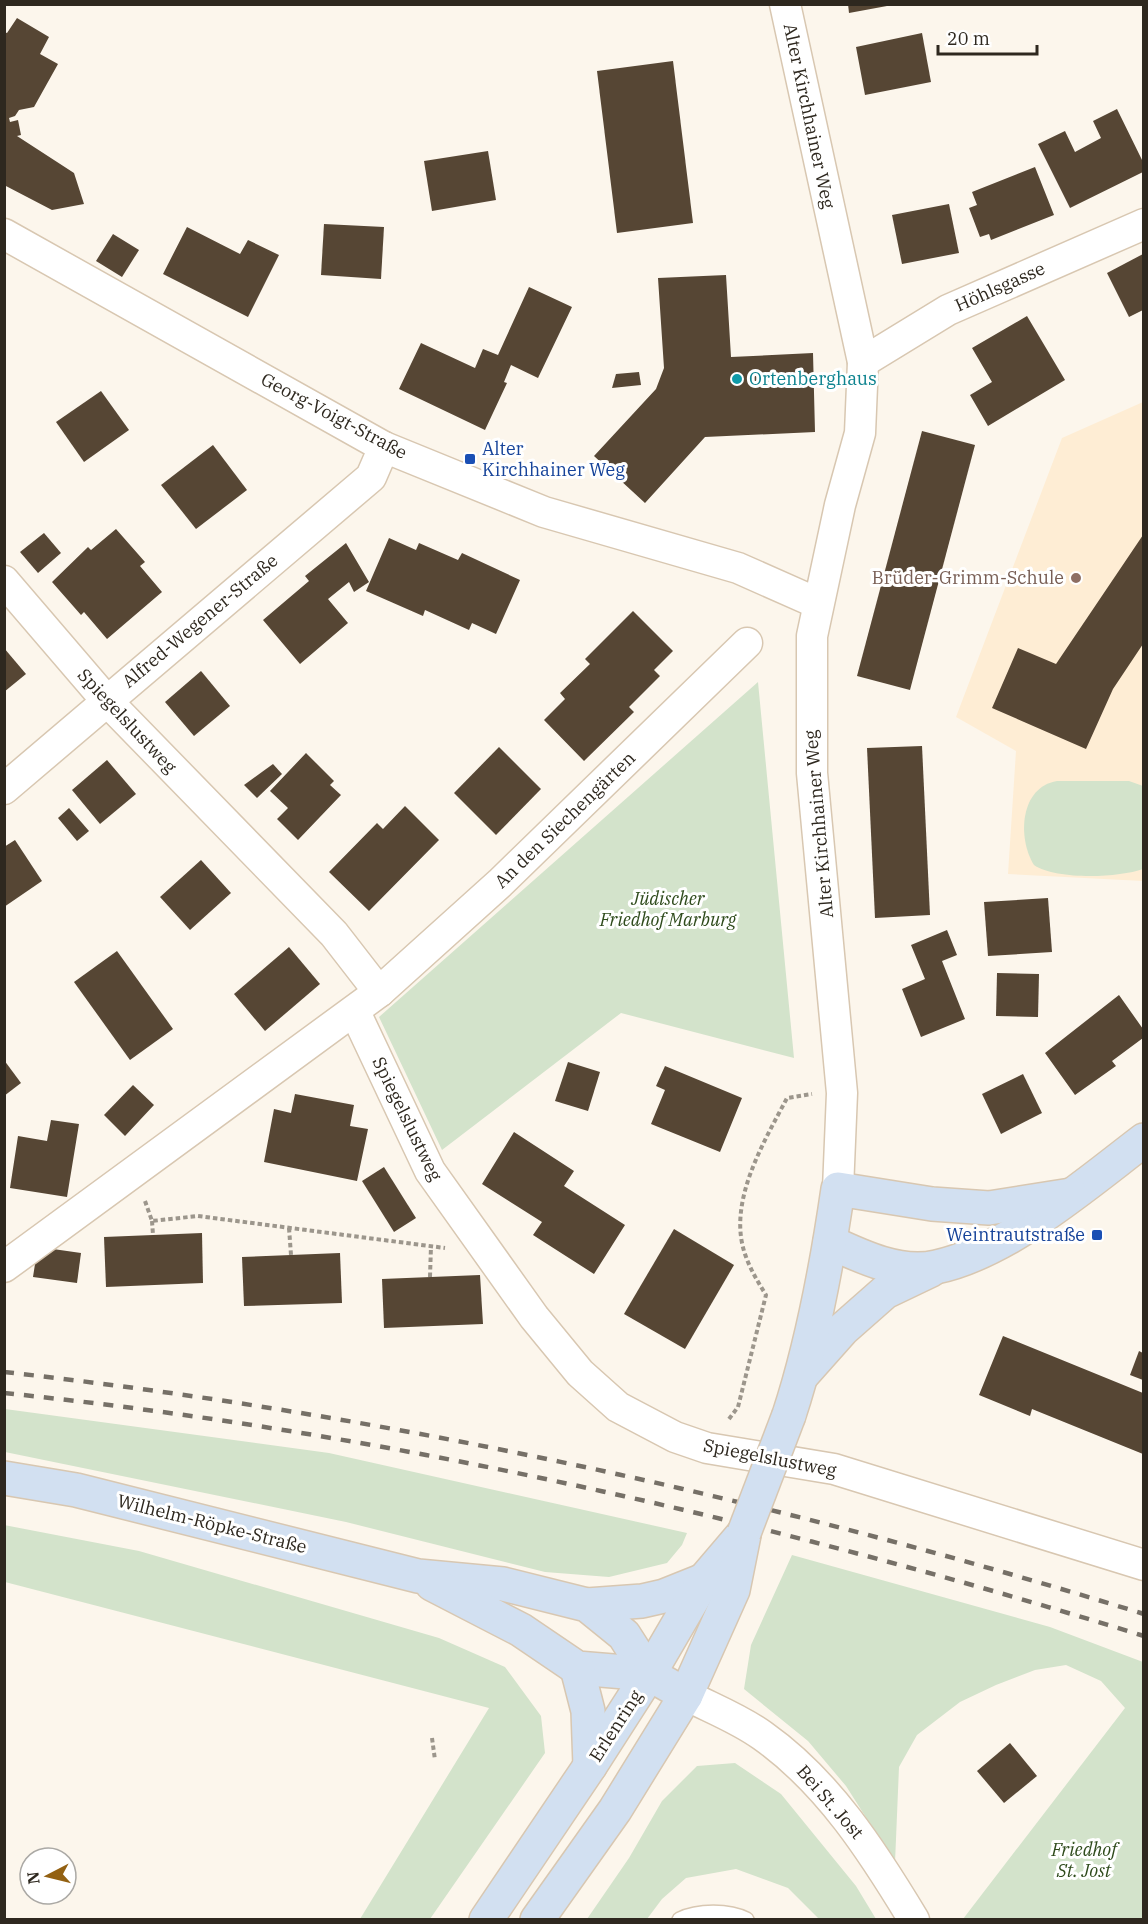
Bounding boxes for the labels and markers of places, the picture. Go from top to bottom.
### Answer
place label: Ortenberghaus [749,367,877,390]
marker: Ortenberghaus [730,372,744,386]
place label: Alter Kirchhainer Weg [482,437,625,481]
marker: Alter Kirchhainer Weg [463,452,477,466]
place label: Brüder-Grimm-Schule [872,566,1064,589]
marker: Brüder-Grimm-Schule [1069,571,1083,585]
place label: Weintrautstraße [946,1223,1085,1246]
marker: Weintrautstraße [1090,1228,1104,1242]

